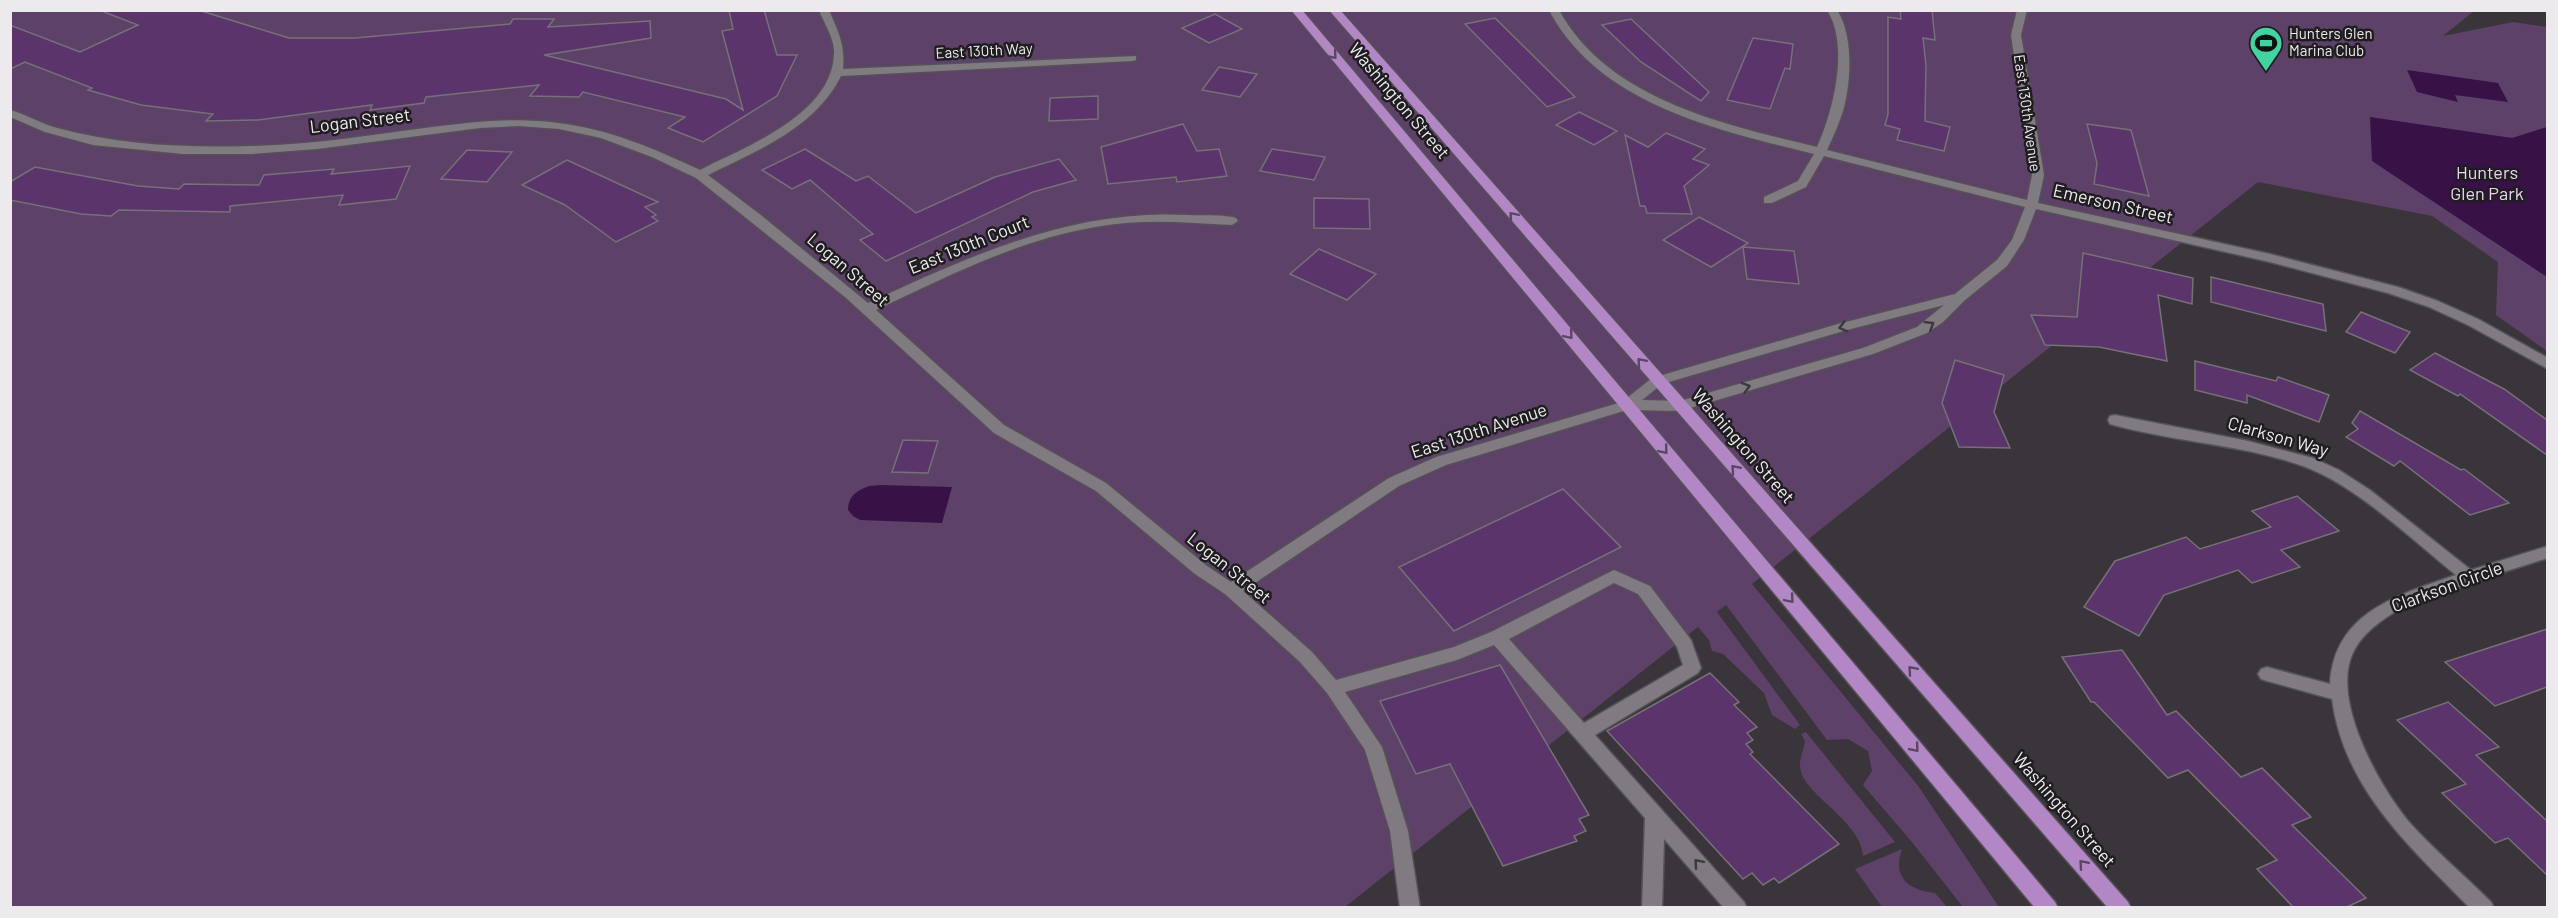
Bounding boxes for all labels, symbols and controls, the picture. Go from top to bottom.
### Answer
place label: Hunters Glen Marina Club [2289,24,2373,59]
sports icon: Hunters Glen Marina Club [2248,25,2284,72]
street label: East 130th Way [935,38,1033,62]
street label: Washington Street [1345,38,1455,163]
one-way arrow [1326,48,1337,59]
street label: East 130th Avenue [2011,53,2045,173]
street label: Logan Street [308,103,411,137]
park label: Hunters Glen Park [2450,161,2524,204]
street label: Emerson Street [2051,179,2175,228]
street label: East 130th Court [905,210,1032,278]
one-way arrow [1509,212,1520,222]
street label: Logan Street [803,228,894,311]
one-way arrow [1838,320,1849,332]
one-way arrow [1924,320,1934,332]
one-way arrow [1561,328,1572,339]
one-way arrow [1637,358,1648,369]
one-way arrow [1740,382,1751,394]
street label: Washington Street [1688,383,1800,507]
street label: East 130th Avenue [1408,398,1549,462]
street label: Clarkson Way [2225,411,2331,461]
one-way arrow [1657,443,1668,454]
one-way arrow [1731,465,1742,476]
street label: Logan Street [1183,527,1276,608]
street label: Clarkson Circle [2388,556,2505,616]
one-way arrow [1783,592,1794,603]
one-way arrow [1908,666,1919,677]
one-way arrow [1908,742,1919,753]
street label: Washington Street [2009,747,2121,871]
one-way arrow [1694,859,1705,870]
one-way arrow [2079,860,2090,871]

